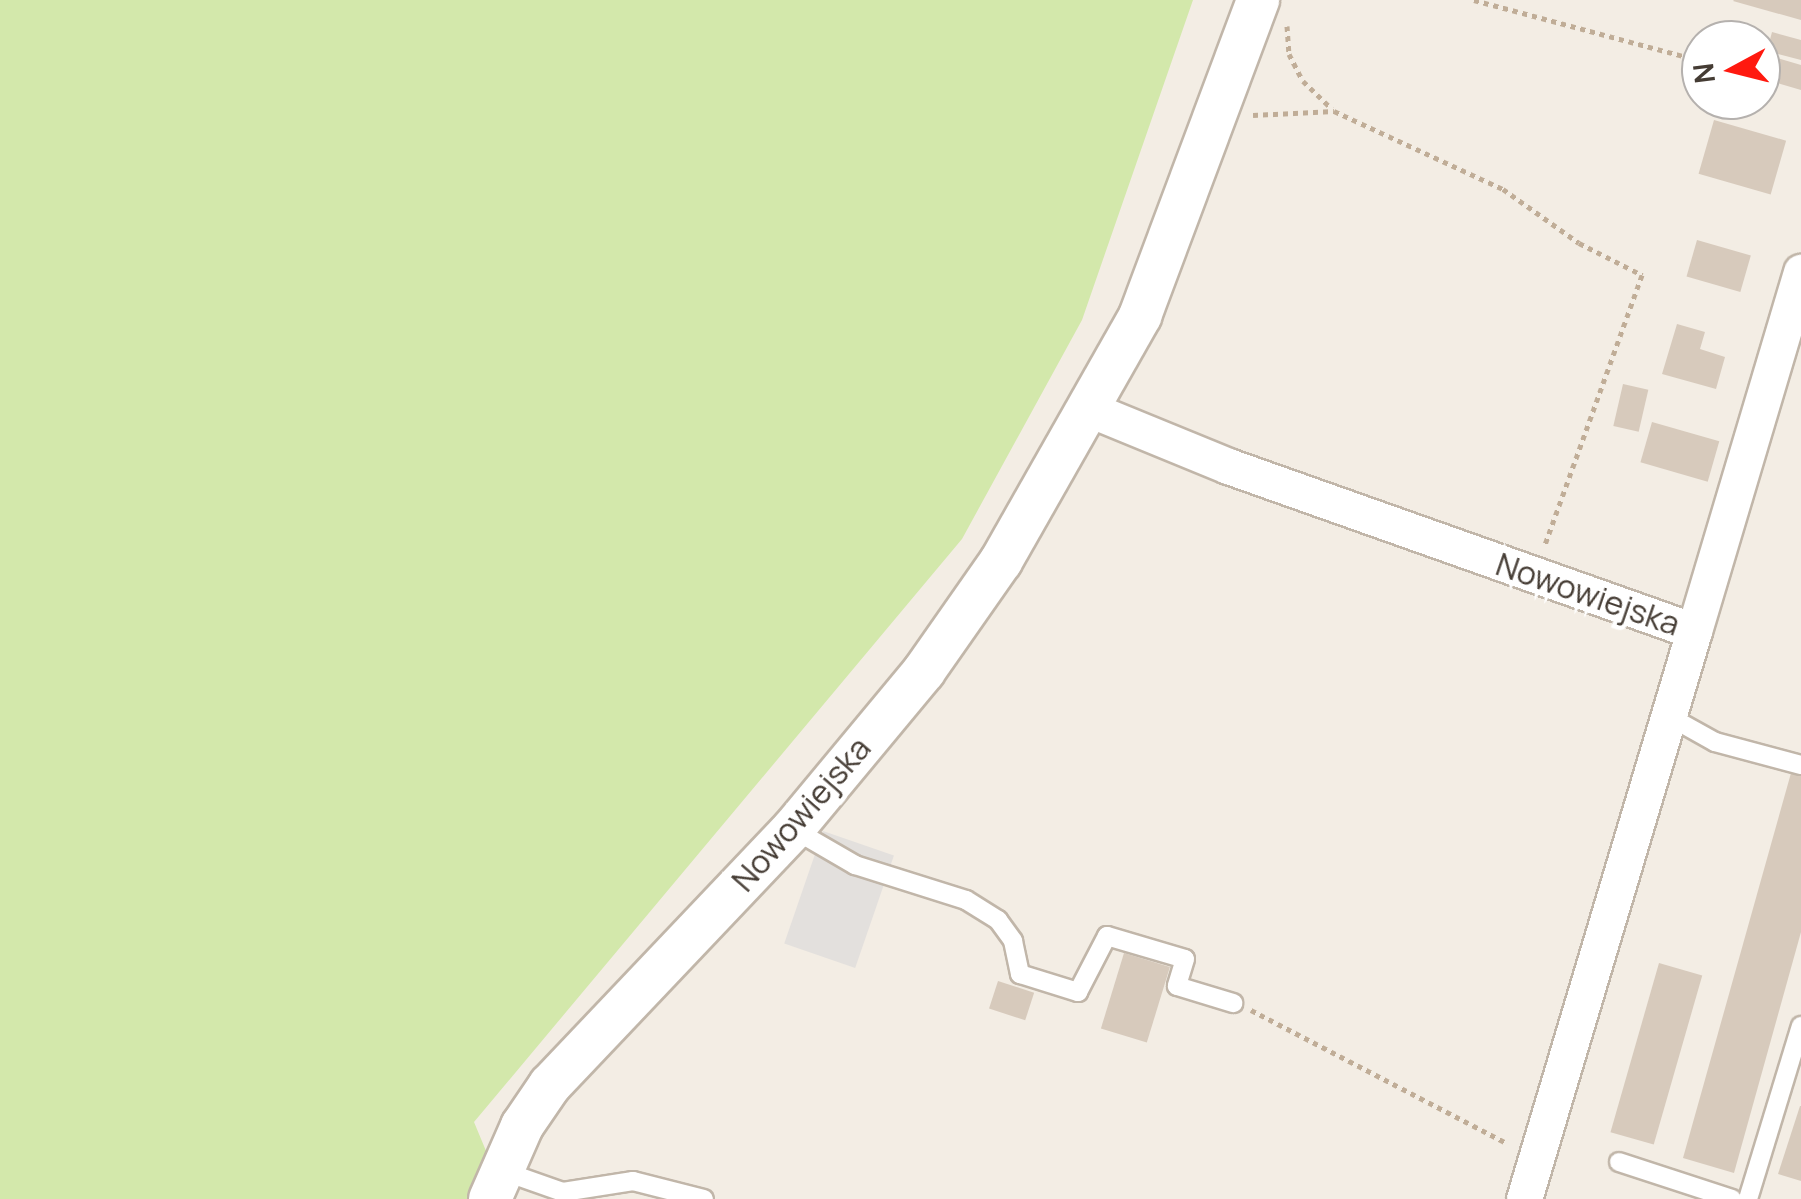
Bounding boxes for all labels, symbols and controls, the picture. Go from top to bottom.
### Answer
north arrow [1681,20,1781,120]
text: N [1683,61,1723,86]
street label: Nowowiejska [1491,545,1685,643]
street label: Nowowiejska [724,729,878,899]

